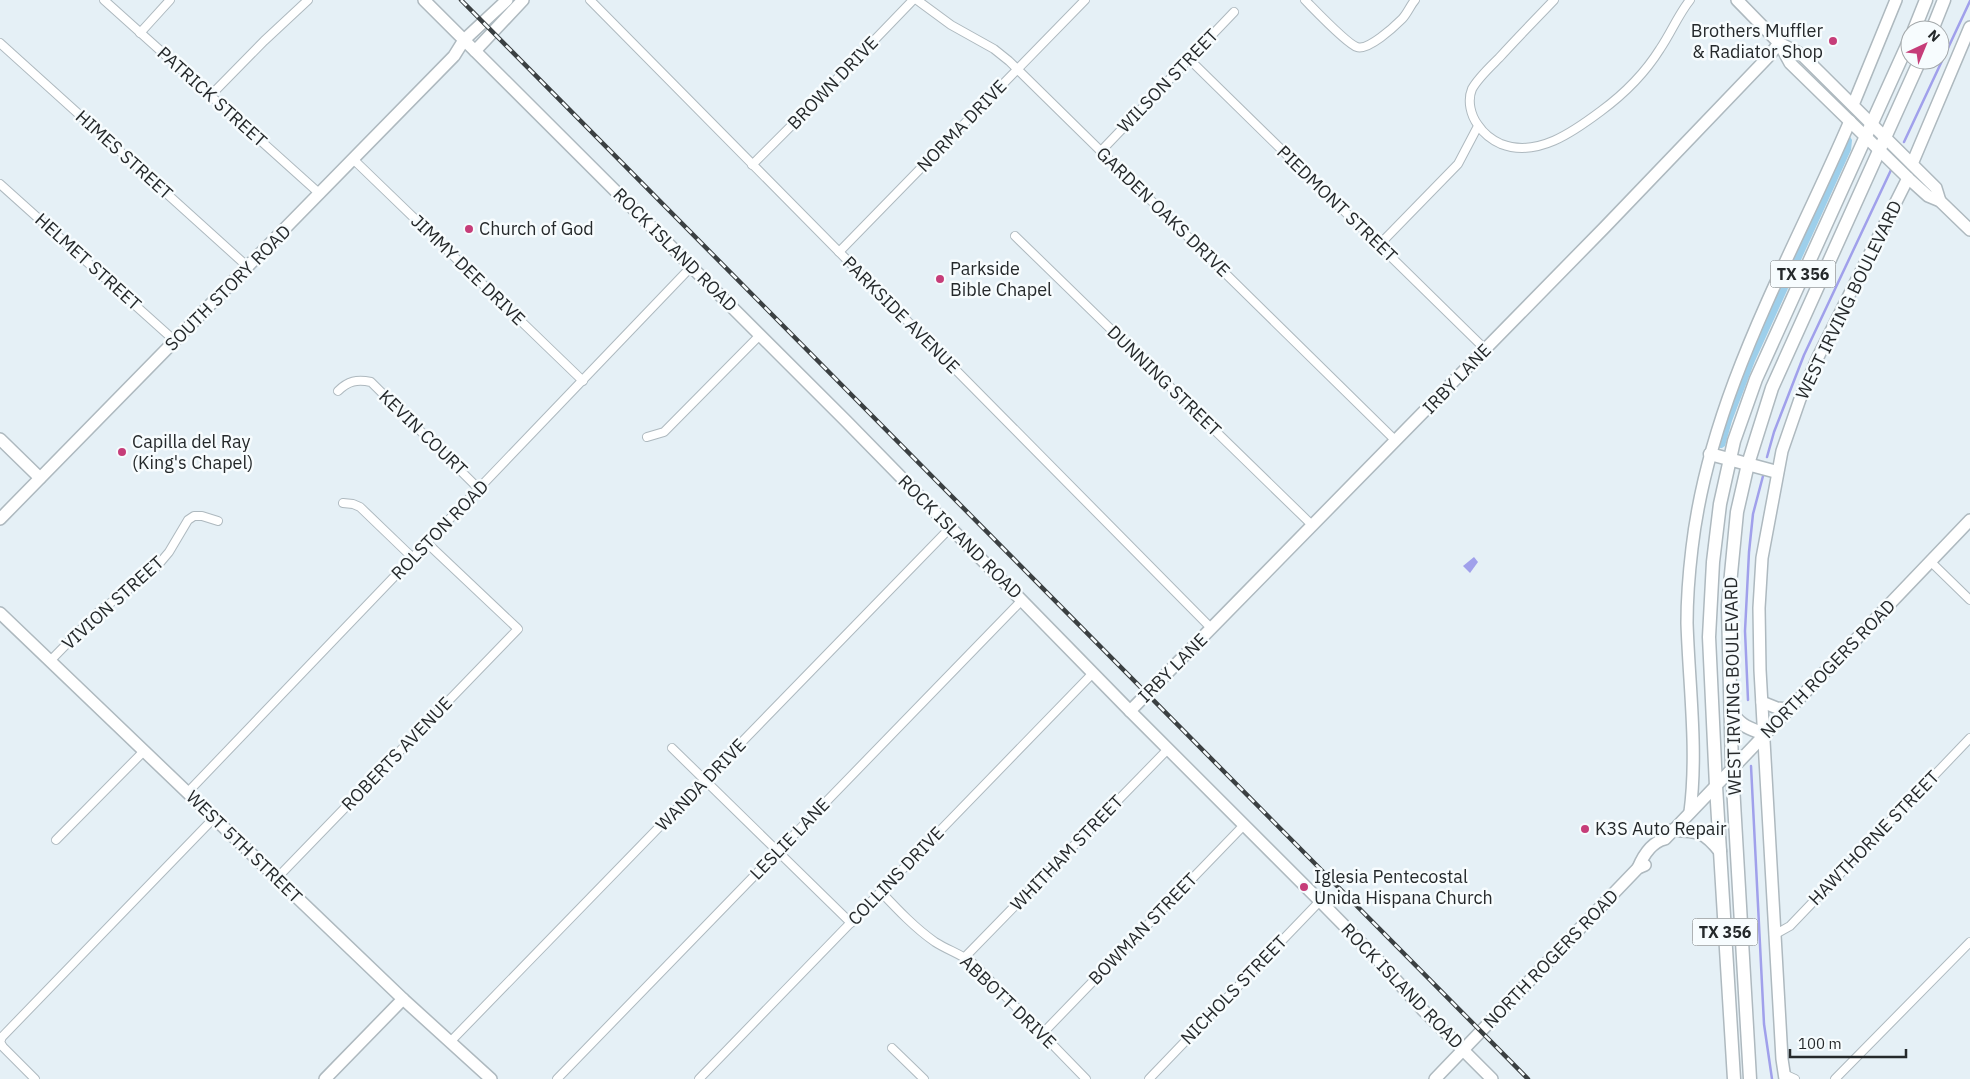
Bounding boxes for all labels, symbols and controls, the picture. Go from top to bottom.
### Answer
place label: Brothers Muffler & Radiator Shop [1691,19,1823,63]
north arrow [1900,20,1950,70]
street label: WILSON STREET [1112,24,1223,137]
text: N [1924,26,1944,46]
street label: BROWN DRIVE [782,31,883,134]
marker: Brothers Muffler & Radiator Shop [1827,35,1839,47]
street label: PATRICK STREET [153,41,272,152]
street label: NORMA DRIVE [912,75,1011,177]
street label: HIMES STREET [71,105,178,204]
street label: PIEDMONT STREET [1272,140,1402,267]
street label: GARDEN OAKS DRIVE [1092,142,1235,282]
street label: ROCK ISLAND ROAD [609,183,742,316]
street label: WEST IRVING BOULEVARD [1790,196,1907,403]
street label: HELMET STREET [30,208,146,315]
street label: JIMMY DEE DRIVE [406,209,530,330]
place label: Church of God [479,217,594,240]
street label: SOUTH STORY ROAD [160,220,295,355]
marker: Church of God [463,223,475,235]
street label: PARKSIDE AVENUE [838,251,965,378]
place label: Parkside Bible Chapel [950,257,1052,301]
road number: TX 356 [1770,260,1836,288]
marker: Parkside Bible Chapel [934,273,946,285]
street label: DUNNING STREET [1102,320,1226,441]
street label: IRBY LANE [1417,339,1496,419]
street label: KEVIN COURT [374,385,472,481]
place label: Capilla del Ray (King's Chapel) [132,430,253,474]
marker: Capilla del Ray (King's Chapel) [116,446,128,458]
street label: ROCK ISLAND ROAD [894,470,1027,603]
street label: ROLSTON ROAD [386,475,493,585]
street label: VIVION STREET [57,551,168,654]
street label: WEST IRVING BOULEVARD [1719,577,1746,795]
street label: NORTH ROGERS ROAD [1755,594,1900,743]
street label: IRBY LANE [1133,628,1212,707]
street label: ROBERTS AVENUE [336,692,457,816]
street label: WANDA DRIVE [651,733,751,836]
street label: HAWTHORNE STREET [1803,765,1944,910]
street label: WEST 5TH STREET [181,785,307,908]
street label: WHITHAM STREET [1005,790,1128,916]
street label: LESLIE LANE [745,793,834,884]
place label: K3S Auto Repair [1595,817,1727,840]
street label: COLLINS DRIVE [843,821,949,930]
marker: K3S Auto Repair [1579,823,1591,835]
place label: Iglesia Pentecostal Unida Hispana Church [1314,865,1493,909]
street label: BOWMAN STREET [1083,868,1202,990]
marker: Iglesia Pentecostal Unida Hispana Church [1298,881,1310,893]
street label: NORTH ROGERS ROAD [1478,884,1623,1033]
street label: ROCK ISLAND ROAD [1336,918,1468,1053]
road number: TX 356 [1692,919,1758,946]
street label: NICHOLS STREET [1175,930,1292,1049]
street label: ABBOTT DRIVE [955,950,1061,1053]
scale bar [1790,1026,1906,1058]
text: 100 m [1798,1034,1842,1053]

